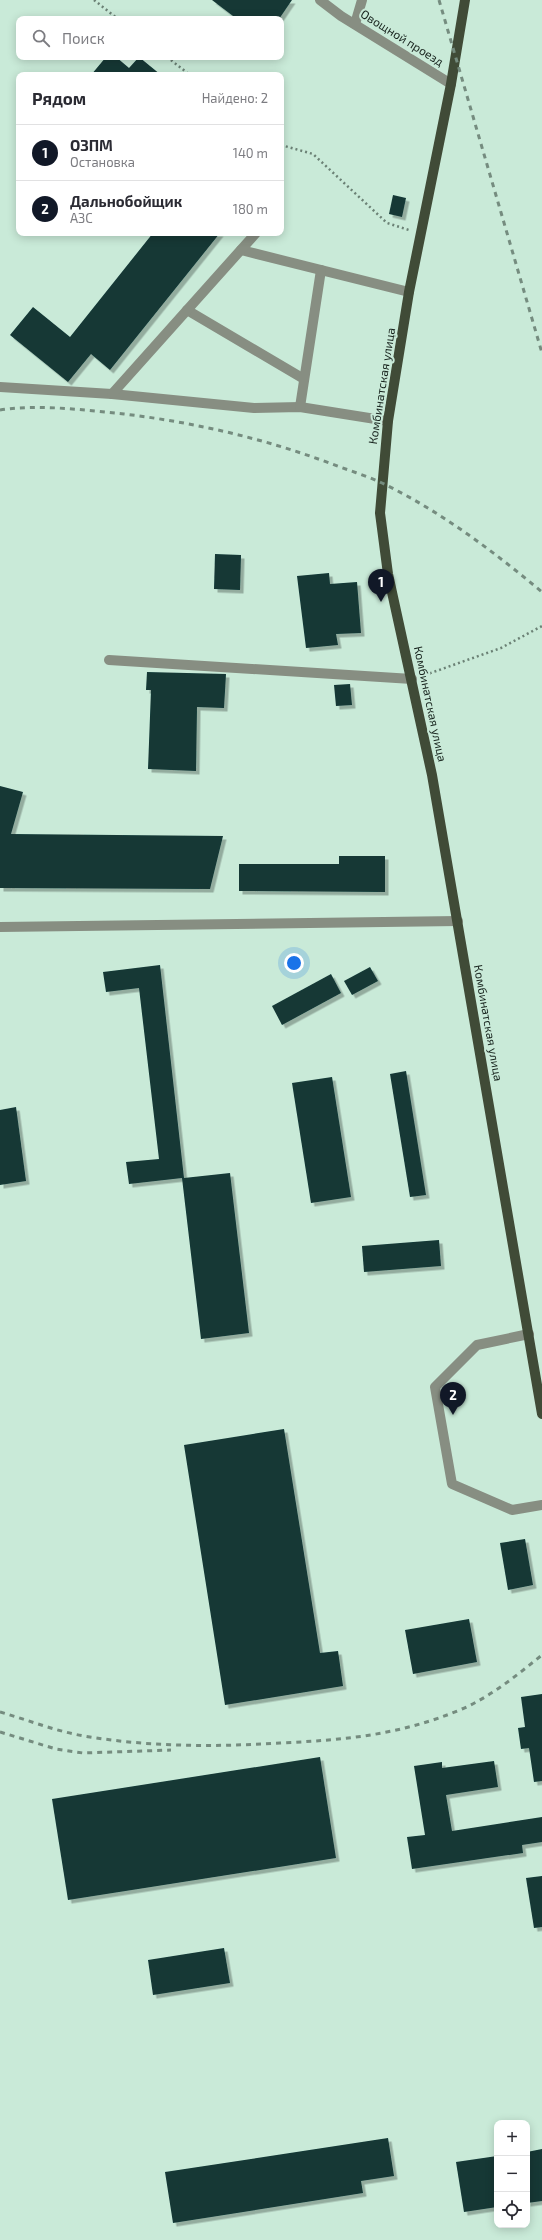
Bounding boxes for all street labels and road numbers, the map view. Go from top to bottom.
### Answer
street label: Овощной проезд [358,6,447,68]
street label: Комбинатская улица [365,327,398,445]
street label: Комбинатская улица [411,645,450,763]
street label: Комбинатская улица [471,964,506,1082]

